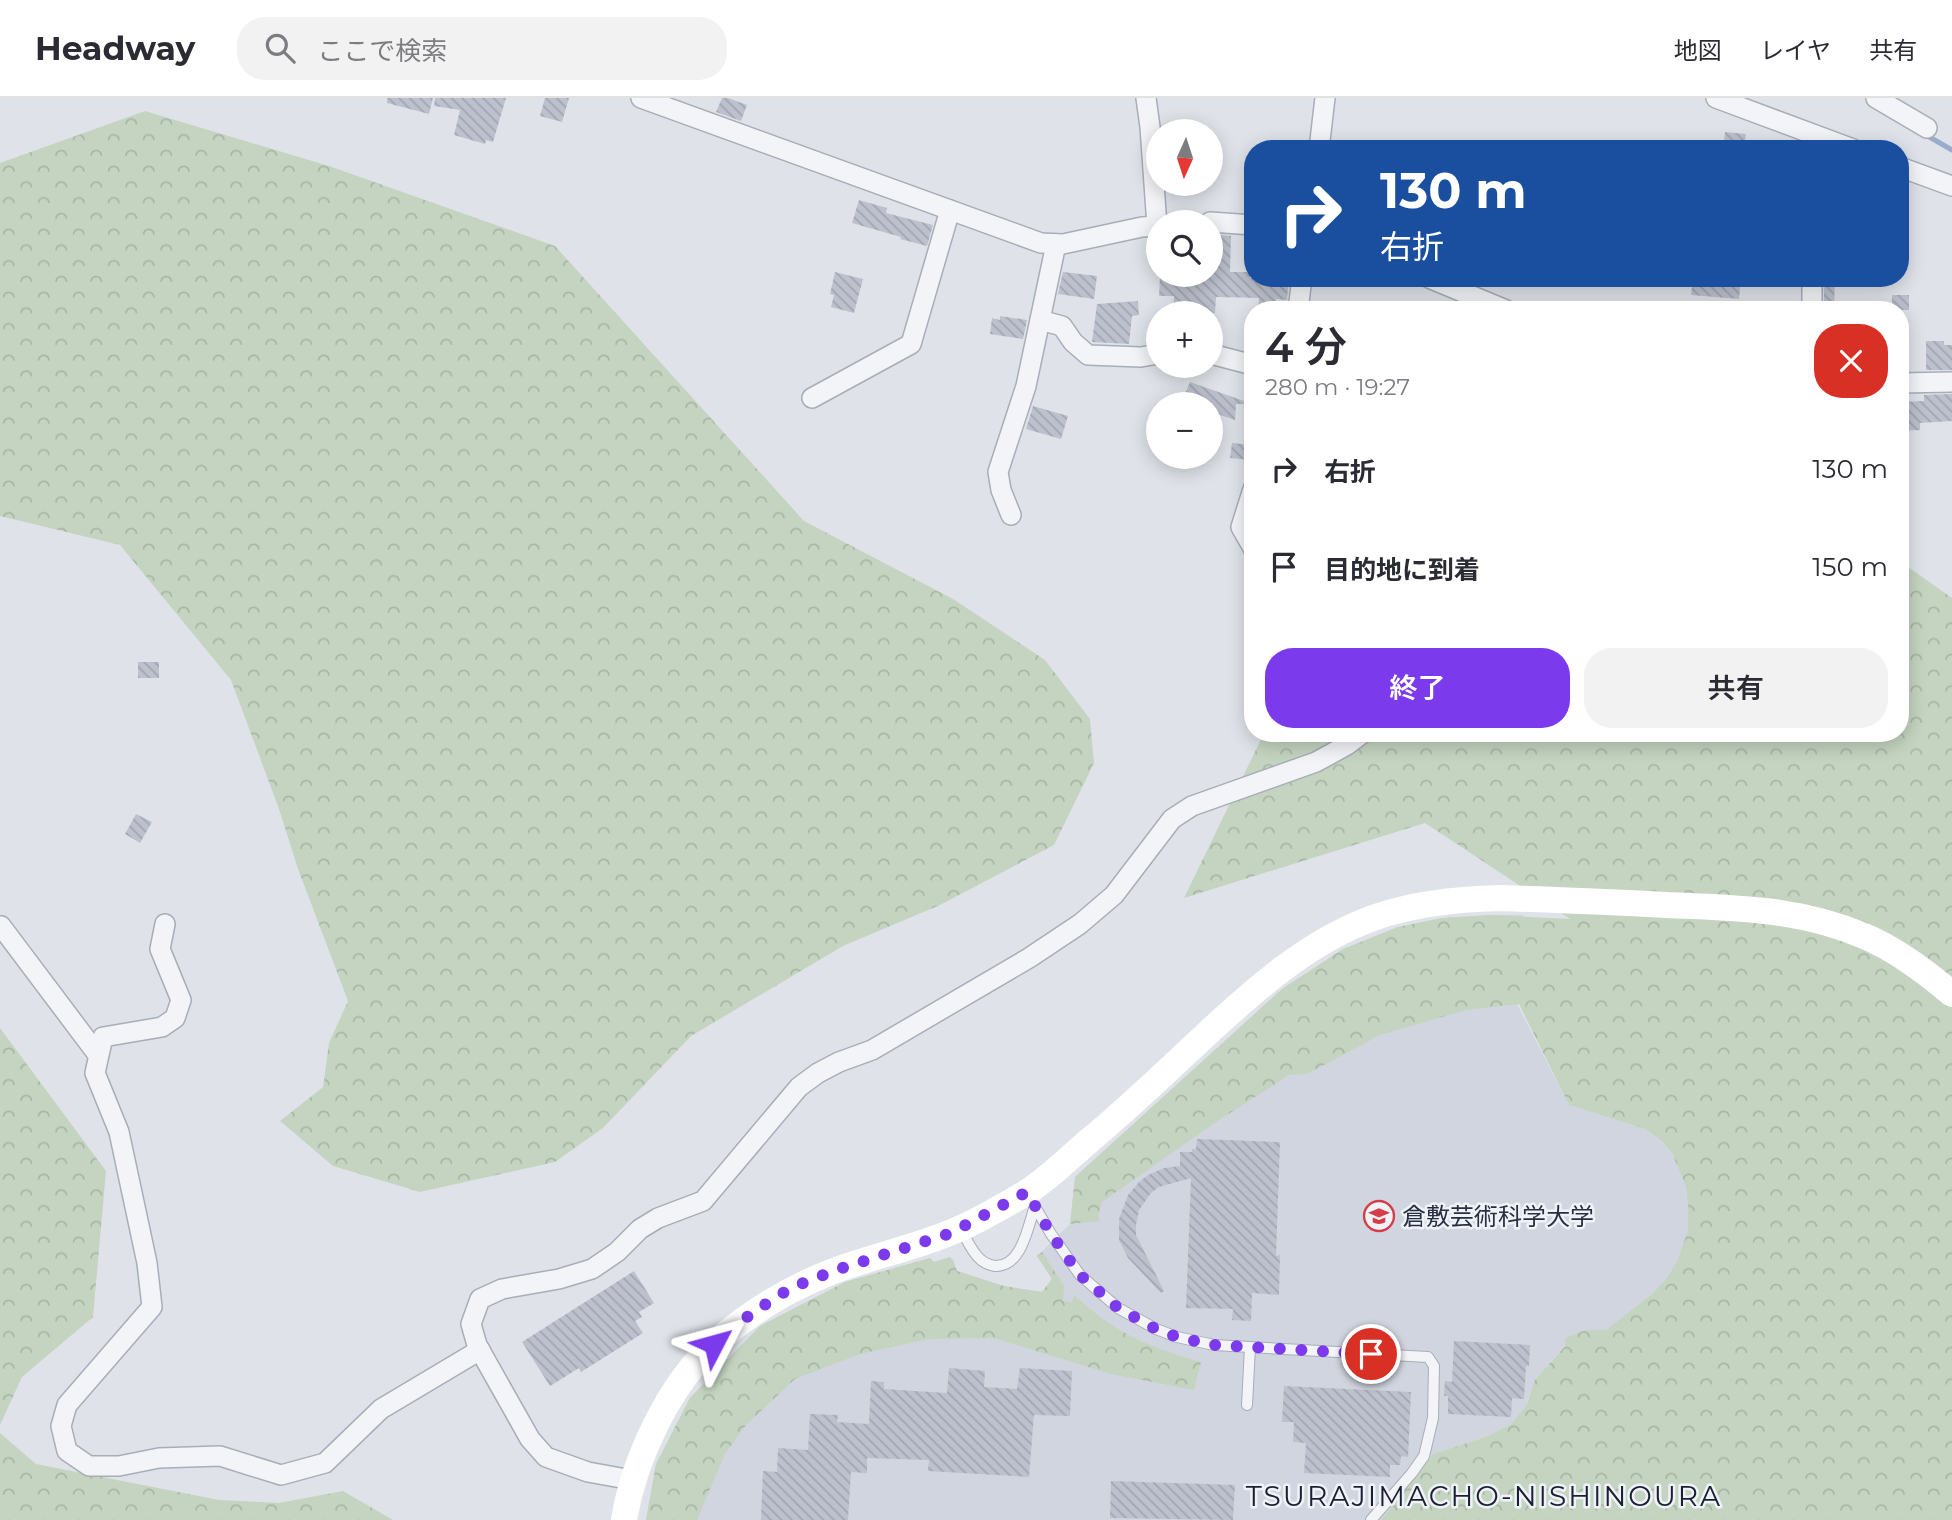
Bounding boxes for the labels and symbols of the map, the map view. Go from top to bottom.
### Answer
north arrow [1146,119,1223,196]
school or university icon: 倉敷芸術科学大学 [1362,1199,1396,1233]
place label: 倉敷芸術科学大学 [1402,1202,1594,1231]
position arrow [677,1307,751,1381]
pin [1341,1324,1401,1384]
district label: TSURAJIMACHO-NISHINOURA [1246,1479,1722,1513]

